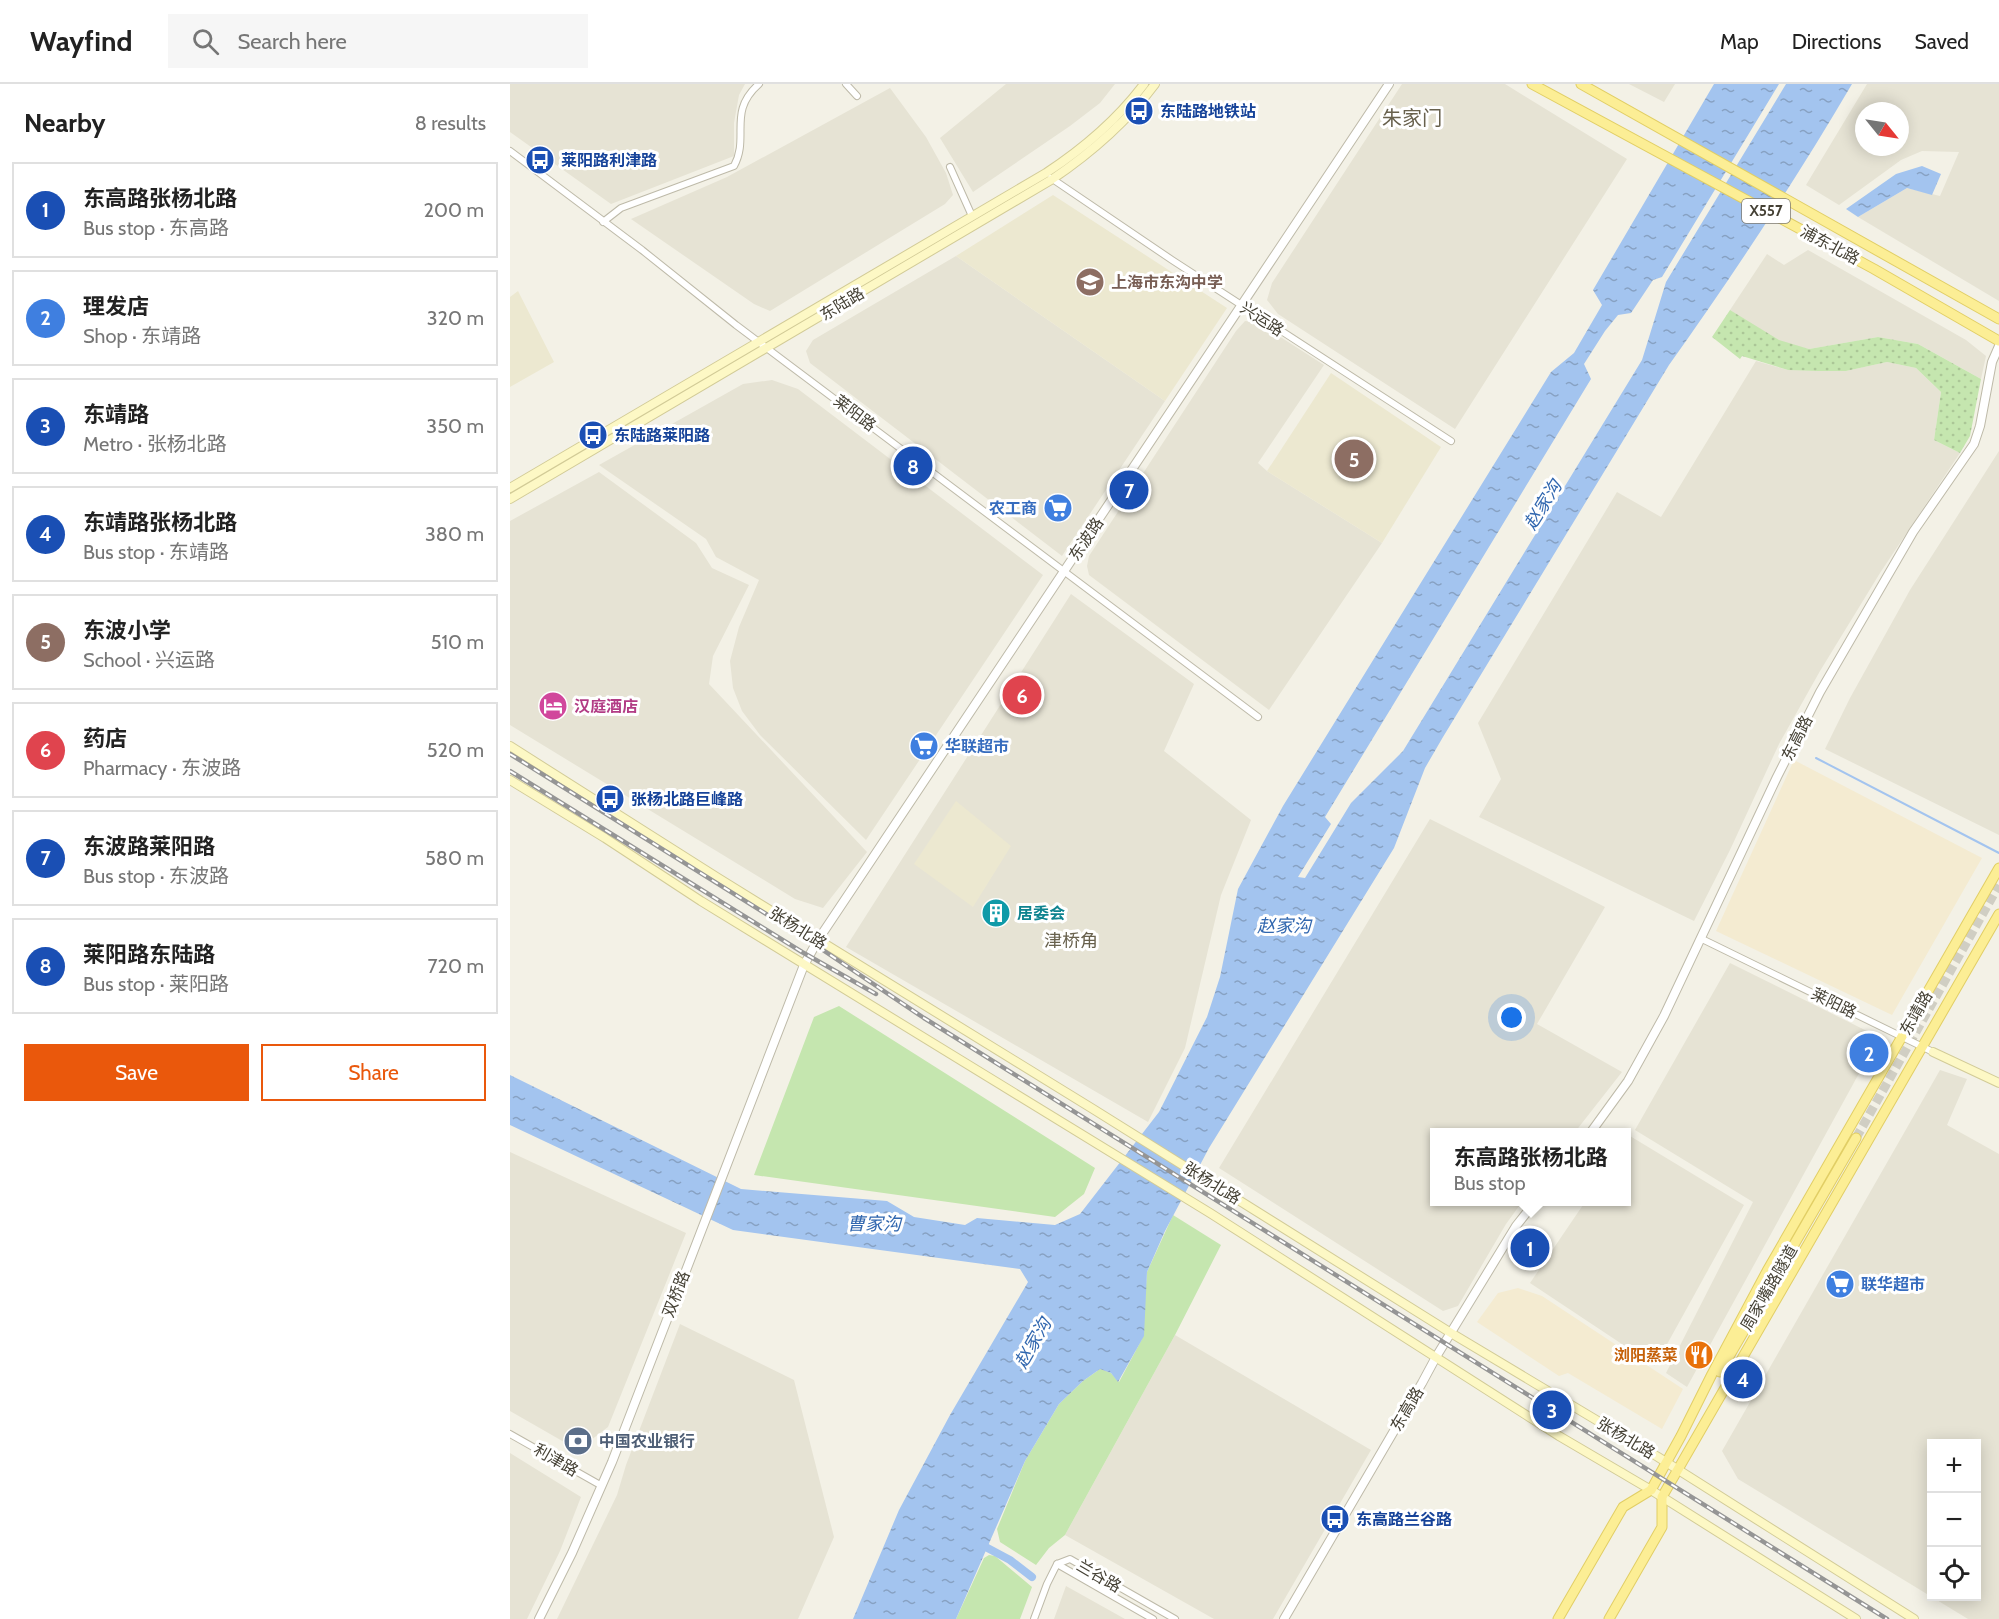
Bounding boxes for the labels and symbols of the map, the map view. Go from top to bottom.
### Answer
bus stop icon: 东陆路地铁站 [1123,95,1155,127]
place label: 东陆路地铁站 [1160,102,1256,121]
north arrow [1855,102,1909,156]
district label: 朱家门 [1382,106,1442,130]
bus stop icon: 莱阳路利津路 [524,144,556,176]
place label: 莱阳路利津路 [561,151,657,170]
road number: X557 [1742,199,1790,223]
street label: 浦东北路 [1797,222,1863,268]
school or university icon: 上海市东沟中学 [1074,266,1106,298]
place label: 上海市东沟中学 [1111,273,1223,292]
street label: 东陆路 [817,283,867,325]
street label: 兴运路 [1237,298,1287,340]
street label: 莱阳路 [830,391,880,435]
bus stop icon: 东陆路莱阳路 [577,419,609,451]
place label: 东陆路莱阳路 [614,426,710,445]
pin: 5 [1334,436,1374,482]
pin: 8 [894,444,932,488]
pin: 7 [1110,468,1148,512]
water label: 赵家沟 [1519,475,1568,534]
supermarket icon: 农工商 [1042,492,1074,524]
place label: 农工商 [989,499,1037,518]
street label: 东波路 [1065,514,1107,564]
pin: 6 [1002,672,1042,718]
hotel icon: 汉庭酒店 [537,690,569,722]
place label: 汉庭酒店 [574,697,638,716]
street label: 东高路 [1778,712,1816,764]
supermarket icon: 华联超市 [908,730,940,762]
place label: 华联超市 [945,737,1009,756]
bus stop icon: 张杨北路巨峰路 [594,783,626,815]
place label: 张杨北路巨峰路 [631,790,743,809]
building icon: 居委会 [980,897,1012,929]
street label: 张杨北路 [766,903,830,953]
place label: 居委会 [1017,904,1065,923]
water label: 赵家沟 [1257,915,1313,937]
district label: 津桥角 [1044,930,1098,952]
street label: 莱阳路 [1808,984,1860,1022]
street label: 东靖路 [1896,987,1936,1039]
your location [1497,1003,1526,1032]
pin: 2 [1850,1030,1888,1076]
street label: 张杨北路 [1180,1158,1244,1208]
water label: 曹家沟 [847,1213,903,1235]
pin: 1 [1510,1226,1550,1270]
street label: 周家嘴路隧道 [1737,1242,1801,1334]
street label: 双桥路 [659,1268,693,1320]
supermarket icon: 联华超市 [1824,1268,1856,1300]
place label: 联华超市 [1861,1275,1925,1294]
water label: 赵家沟 [1010,1312,1057,1372]
restaurant icon: 浏阳蒸菜 [1683,1339,1715,1371]
place label: 浏阳蒸菜 [1614,1346,1678,1365]
pin: 4 [1724,1356,1762,1402]
street label: 东高路 [1386,1384,1428,1434]
pin: 3 [1532,1388,1572,1432]
street label: 张杨北路 [1594,1413,1658,1463]
bank icon: 中国农业银行 [562,1425,594,1457]
place label: 中国农业银行 [599,1432,695,1451]
street label: 利津路 [530,1440,582,1480]
bus stop icon: 东高路兰谷路 [1319,1503,1351,1535]
place label: 东高路兰谷路 [1356,1510,1452,1529]
street label: 兰谷路 [1073,1556,1125,1596]

